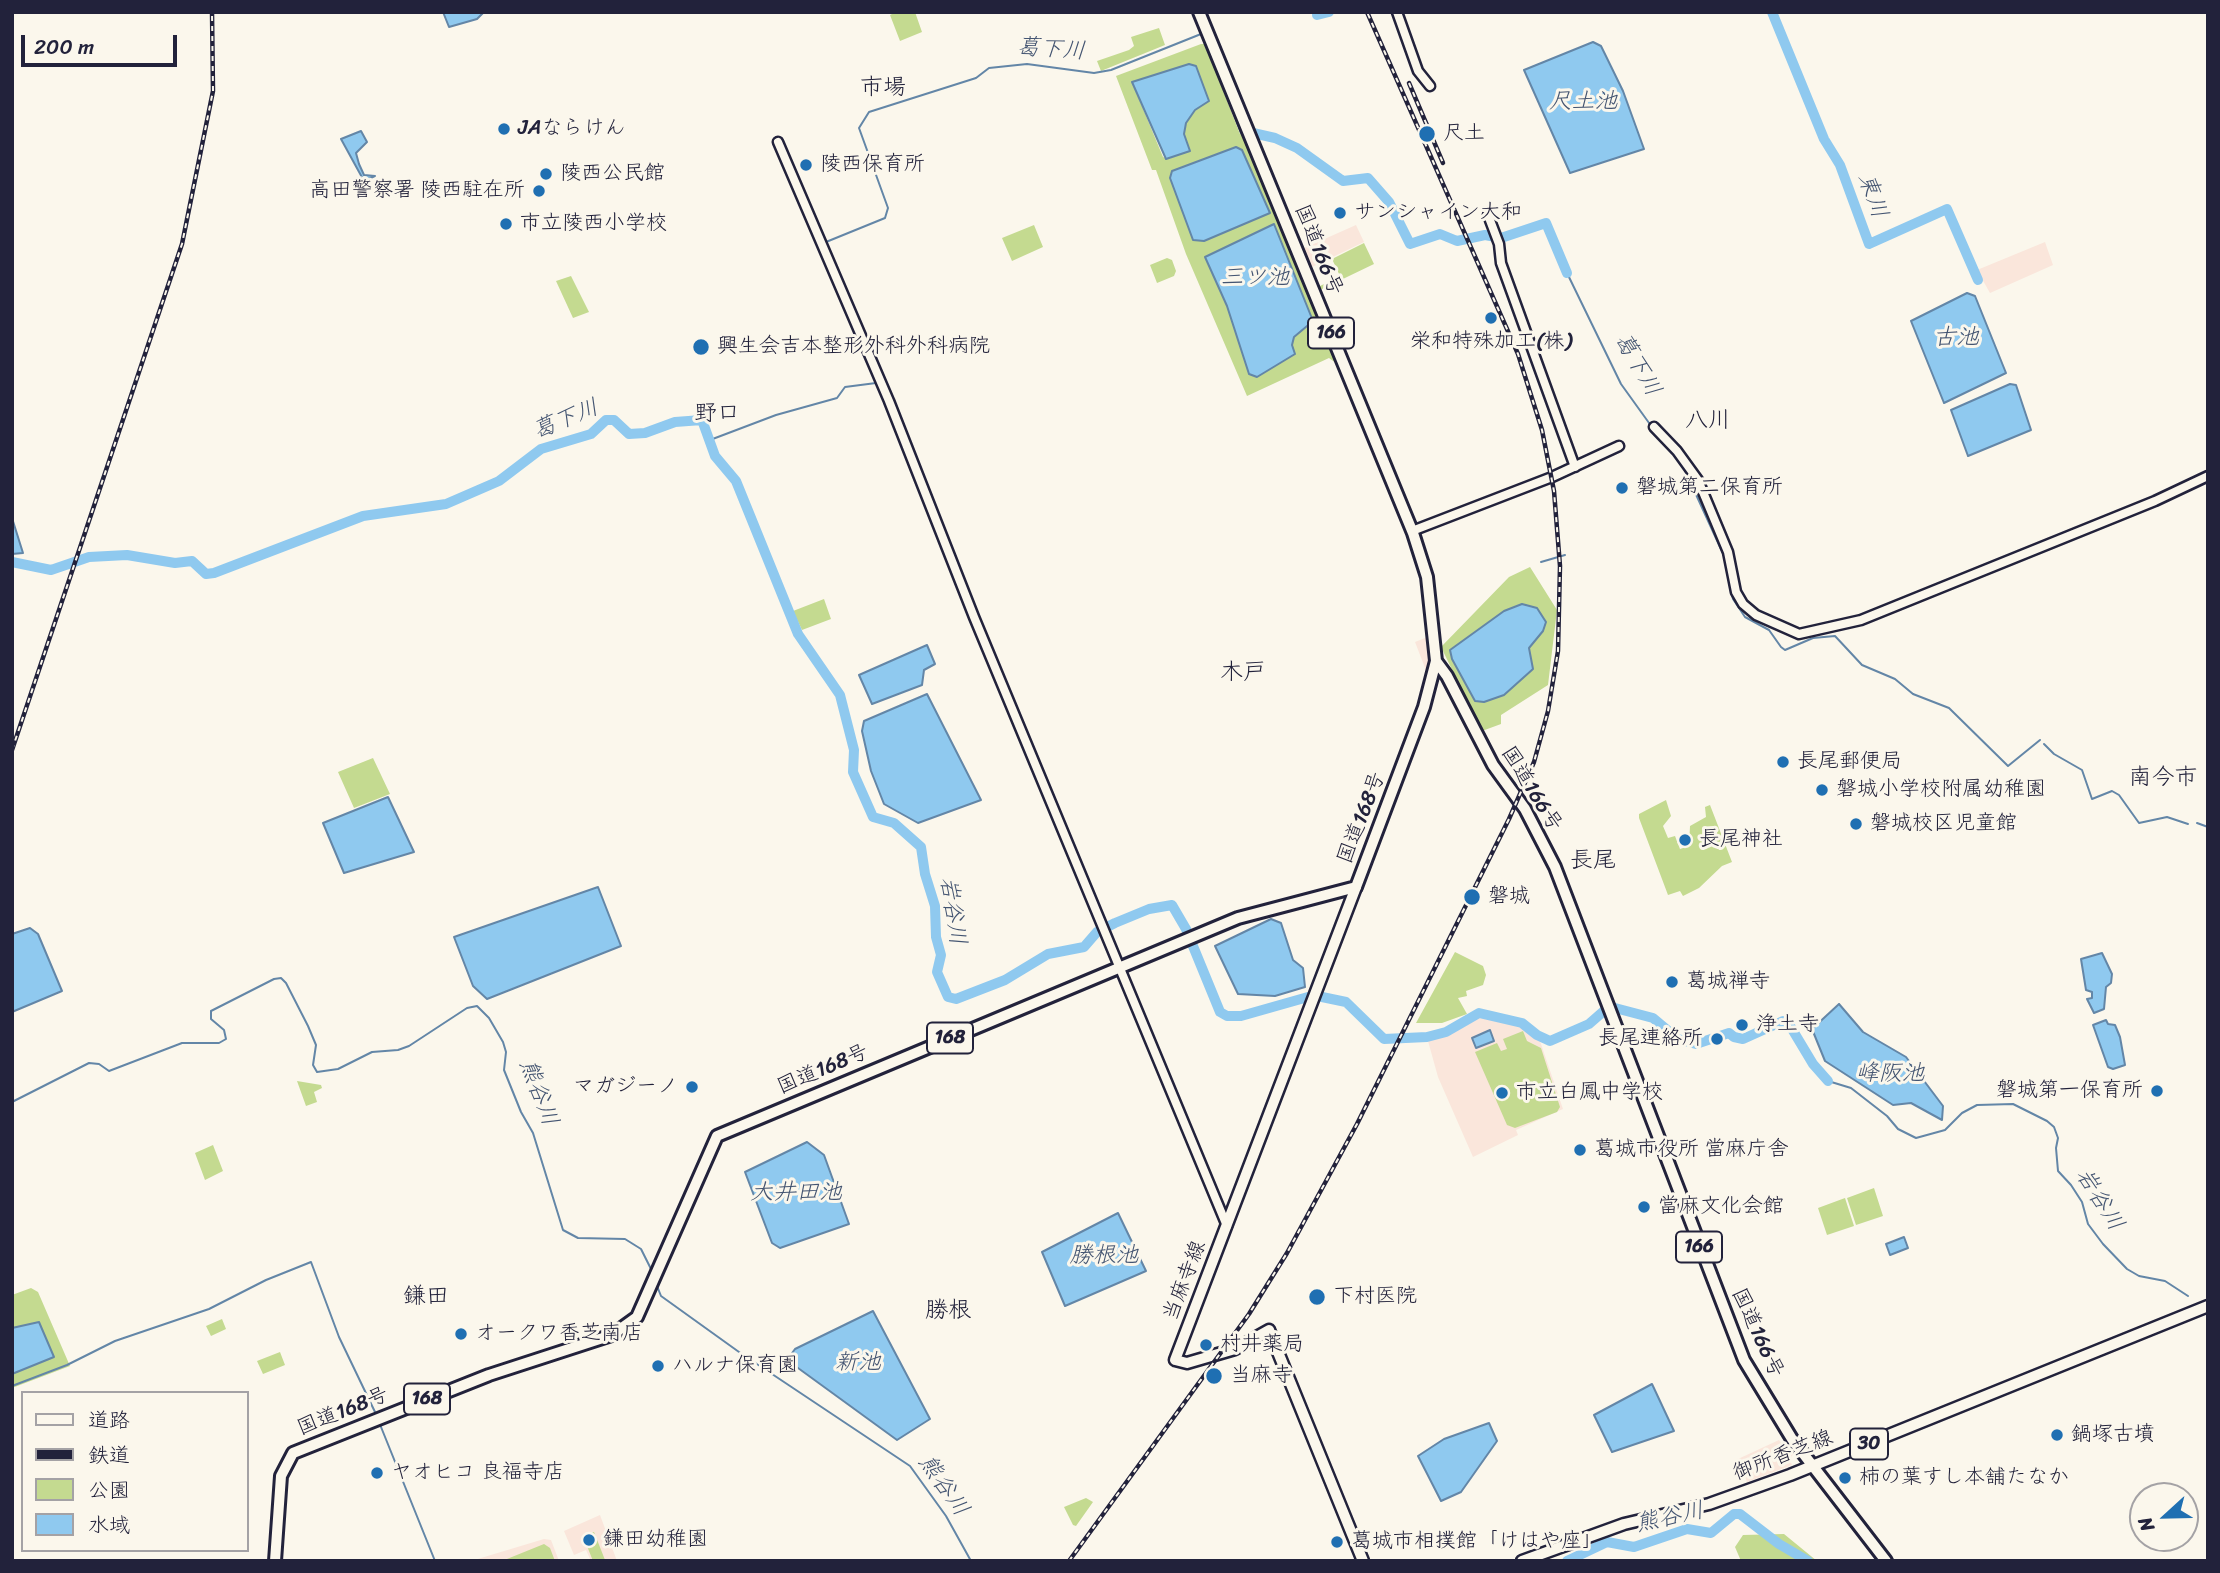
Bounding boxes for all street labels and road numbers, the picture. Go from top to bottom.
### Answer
street label: 国道166号 [1288,201,1348,299]
road number: 166 [1308,318,1354,348]
street label: 国道166号 [1495,742,1567,836]
street label: 国道168号 [1333,768,1391,868]
road number: 168 [927,1022,973,1054]
street label: 国道168号 [774,1040,872,1100]
road number: 166 [1676,1232,1722,1262]
street label: 当麻寺線 [1158,1237,1212,1325]
street label: 国道166号 [1725,1284,1789,1382]
street label: 国道168号 [293,1382,393,1442]
road number: 168 [404,1384,450,1414]
street label: 御所香芝線 [1729,1425,1837,1487]
road number: 30 [1850,1428,1888,1460]

